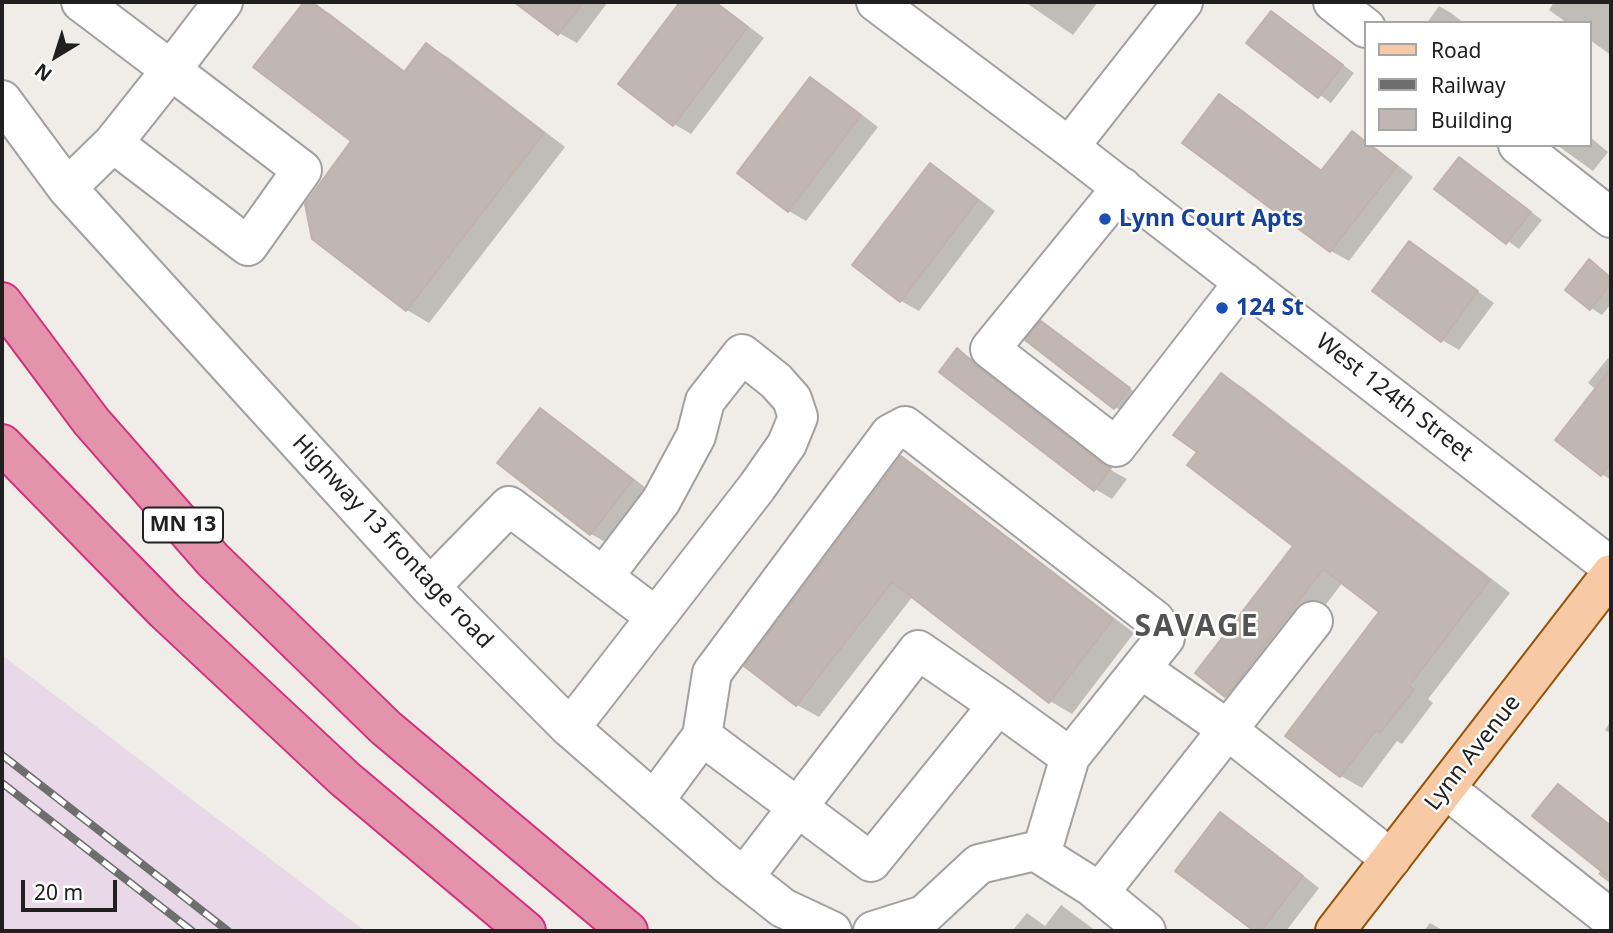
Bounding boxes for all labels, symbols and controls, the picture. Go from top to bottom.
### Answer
north arrow [21,21,91,91]
legend [1364,21,1592,147]
text: Road [1431,36,1481,64]
text: N [29,58,57,88]
text: Railway [1431,71,1506,99]
text: Building [1431,106,1513,134]
place label: Lynn Court Apts [1119,205,1303,233]
marker: Lynn Court Apts [1097,211,1113,227]
place label: 124 St [1236,294,1304,322]
marker: 124 St [1214,300,1230,316]
street label: West 124th Street [1310,328,1478,468]
street label: Highway 13 frontage road [286,430,498,654]
road number: MN 13 [143,508,223,542]
district label: SAVAGE [1135,609,1259,645]
street label: Lynn Avenue [1419,690,1527,816]
scale bar [24,866,121,910]
text: 20 m [34,878,83,906]

